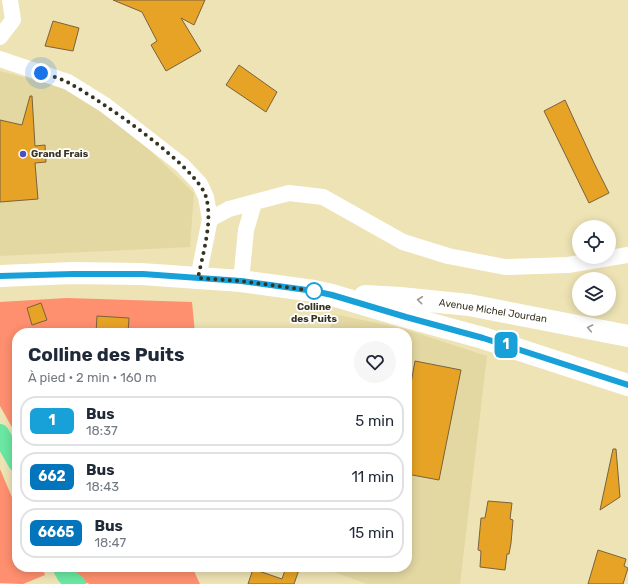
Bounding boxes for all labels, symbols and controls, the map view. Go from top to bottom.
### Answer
your location [31,63,51,83]
place label: Grand Frais [31,148,89,160]
marker: Grand Frais [18,149,28,159]
map controls [572,220,616,316]
button: locate [572,220,616,264]
button: layers [572,272,616,316]
marker: Colline des Puits [305,282,323,300]
one-way arrow [417,295,423,304]
street label: Avenue Michel Jourdan [438,297,548,325]
place label: Colline des Puits [291,301,338,325]
one-way arrow [587,324,593,332]
line badge: 1 [493,332,519,358]
text: 1 [503,336,509,353]
button: heart [354,341,396,383]
text: Colline des Puits [28,343,184,366]
text: À pied · 2 min · 160 m [28,370,157,385]
text: Bus [86,405,114,423]
text: 1 [49,412,55,429]
text: 5 min [355,412,394,430]
text: 18:37 [86,423,118,438]
text: Bus [86,461,114,479]
text: 662 [38,468,66,485]
text: 11 min [351,468,394,486]
text: 18:43 [86,479,119,494]
text: Bus [94,517,123,535]
text: 6665 [38,524,74,541]
text: 15 min [349,524,394,542]
text: 18:47 [94,535,126,550]

